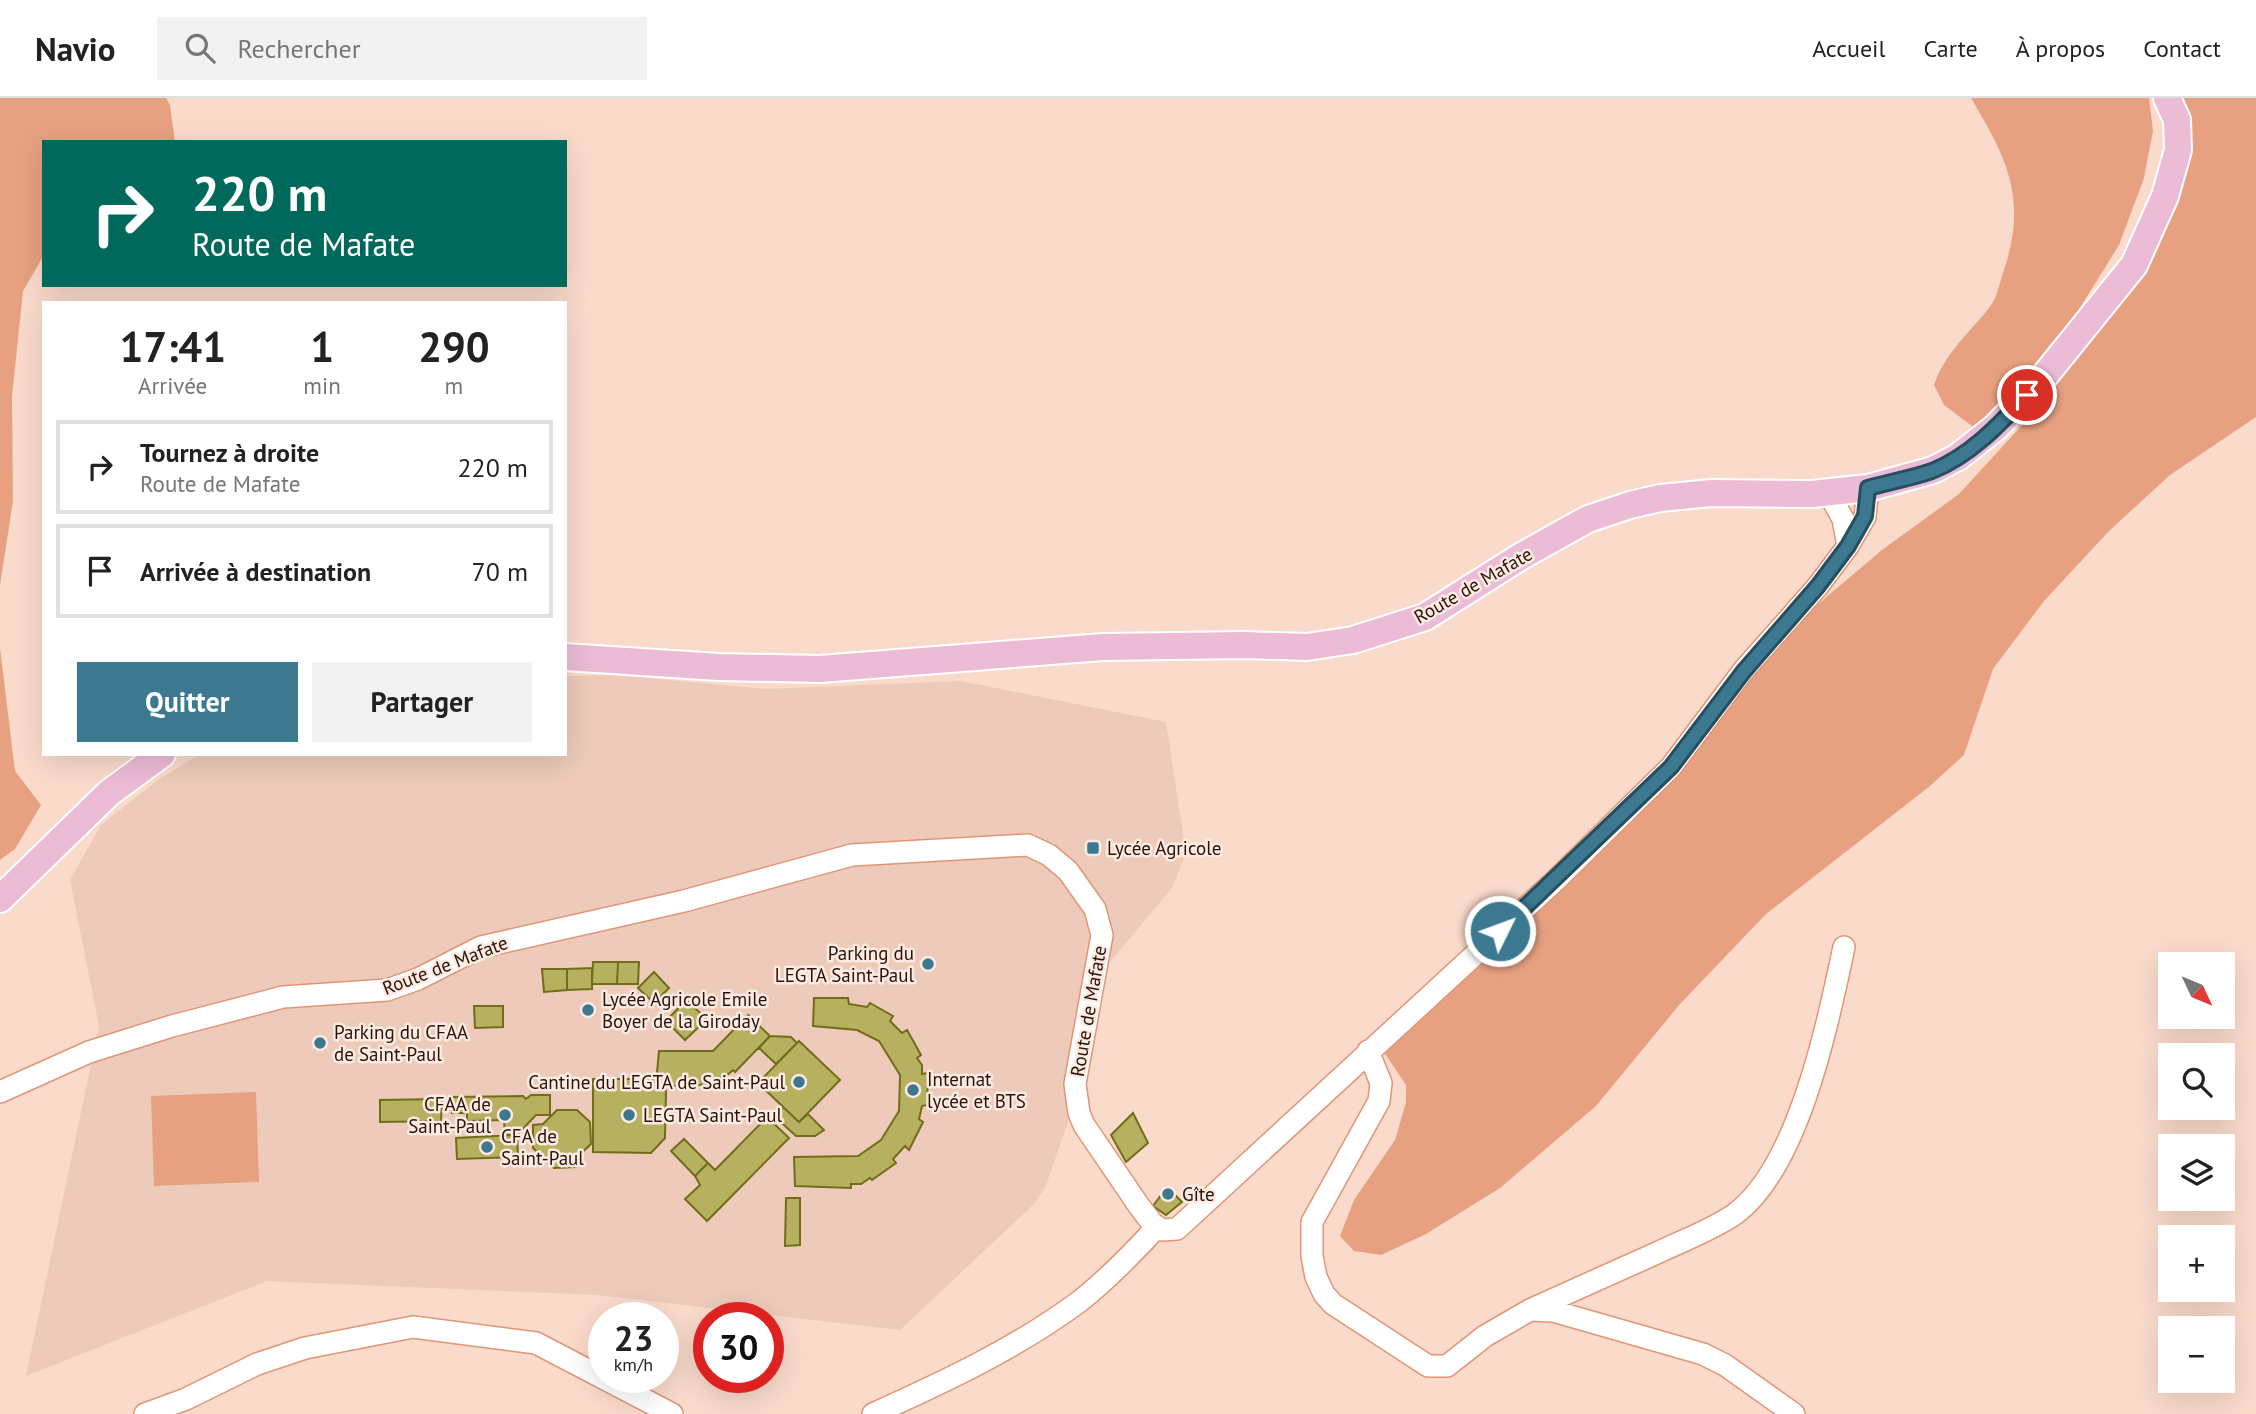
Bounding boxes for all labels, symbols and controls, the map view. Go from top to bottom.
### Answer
search box [157,17,647,80]
text: Navio [35,27,115,70]
icon: search [181,29,219,67]
text: Rechercher [237,32,361,65]
text: Accueil [1812,33,1886,64]
text: Carte [1924,33,1978,64]
text: À propos [2016,33,2105,64]
text: Contact [2143,33,2221,64]
text: 220 m [192,161,327,225]
icon: right [77,168,168,259]
text: Route de Mafate [192,223,415,265]
text: 17:41 [119,319,226,374]
text: 1 [310,319,334,374]
text: 290 [418,319,490,374]
pin [1997,365,2057,425]
text: Arrivée [138,371,207,400]
text: min [303,371,341,400]
text: m [445,371,463,400]
icon: arrive [2008,376,2046,414]
text: Tournez à droite [140,436,319,469]
icon: right [81,448,119,486]
text: 220 m [457,451,528,484]
text: Route de Mafate [140,469,300,498]
street label: Route de Mafate [1410,541,1536,629]
icon: arrive [81,552,119,590]
text: Arrivée à destination [140,555,371,588]
text: 70 m [472,555,528,588]
button: Quitter [77,662,298,742]
button: Partager [312,662,532,742]
place label: Lycée Agricole [1107,836,1221,860]
marker: Lycée Agricole [1085,840,1101,856]
position arrow [1463,894,1537,968]
street label: Route de Mafate [379,930,511,1000]
place label: Parking du LEGTA Saint-Paul [775,941,914,987]
street label: Route de Mafate [1065,944,1111,1078]
north arrow [2158,952,2235,1029]
map controls [2158,952,2235,1393]
marker: Parking du LEGTA Saint-Paul [920,956,936,972]
place label: Lycée Agricole Emile Boyer de la Giroday [602,987,767,1033]
marker: Lycée Agricole Emile Boyer de la Giroday [580,1002,596,1018]
place label: Parking du CFAA de Saint-Paul [334,1020,468,1066]
marker: Parking du CFAA de Saint-Paul [312,1035,328,1051]
button: search [2158,1043,2235,1120]
place label: Internat lycée et BTS [927,1067,1026,1113]
place label: Cantine du LEGTA de Saint-Paul [528,1070,785,1094]
marker: Cantine du LEGTA de Saint-Paul [791,1074,807,1090]
marker: Internat lycée et BTS [905,1082,921,1098]
place label: CFAA de Saint-Paul [408,1092,491,1138]
place label: LEGTA Saint-Paul [643,1103,783,1127]
marker: CFAA de Saint-Paul [497,1107,513,1123]
marker: LEGTA Saint-Paul [621,1107,637,1123]
place label: CFA de Saint-Paul [501,1124,584,1170]
button: layers [2158,1134,2235,1211]
marker: CFA de Saint-Paul [479,1139,495,1155]
place label: Gîte [1182,1182,1215,1206]
marker: Gîte [1160,1186,1176,1202]
button: + [2158,1225,2235,1302]
speed limit sign: 30 [693,1302,784,1393]
text: 23 [614,1315,653,1361]
button: − [2158,1316,2235,1393]
text: km/h [614,1353,653,1376]

